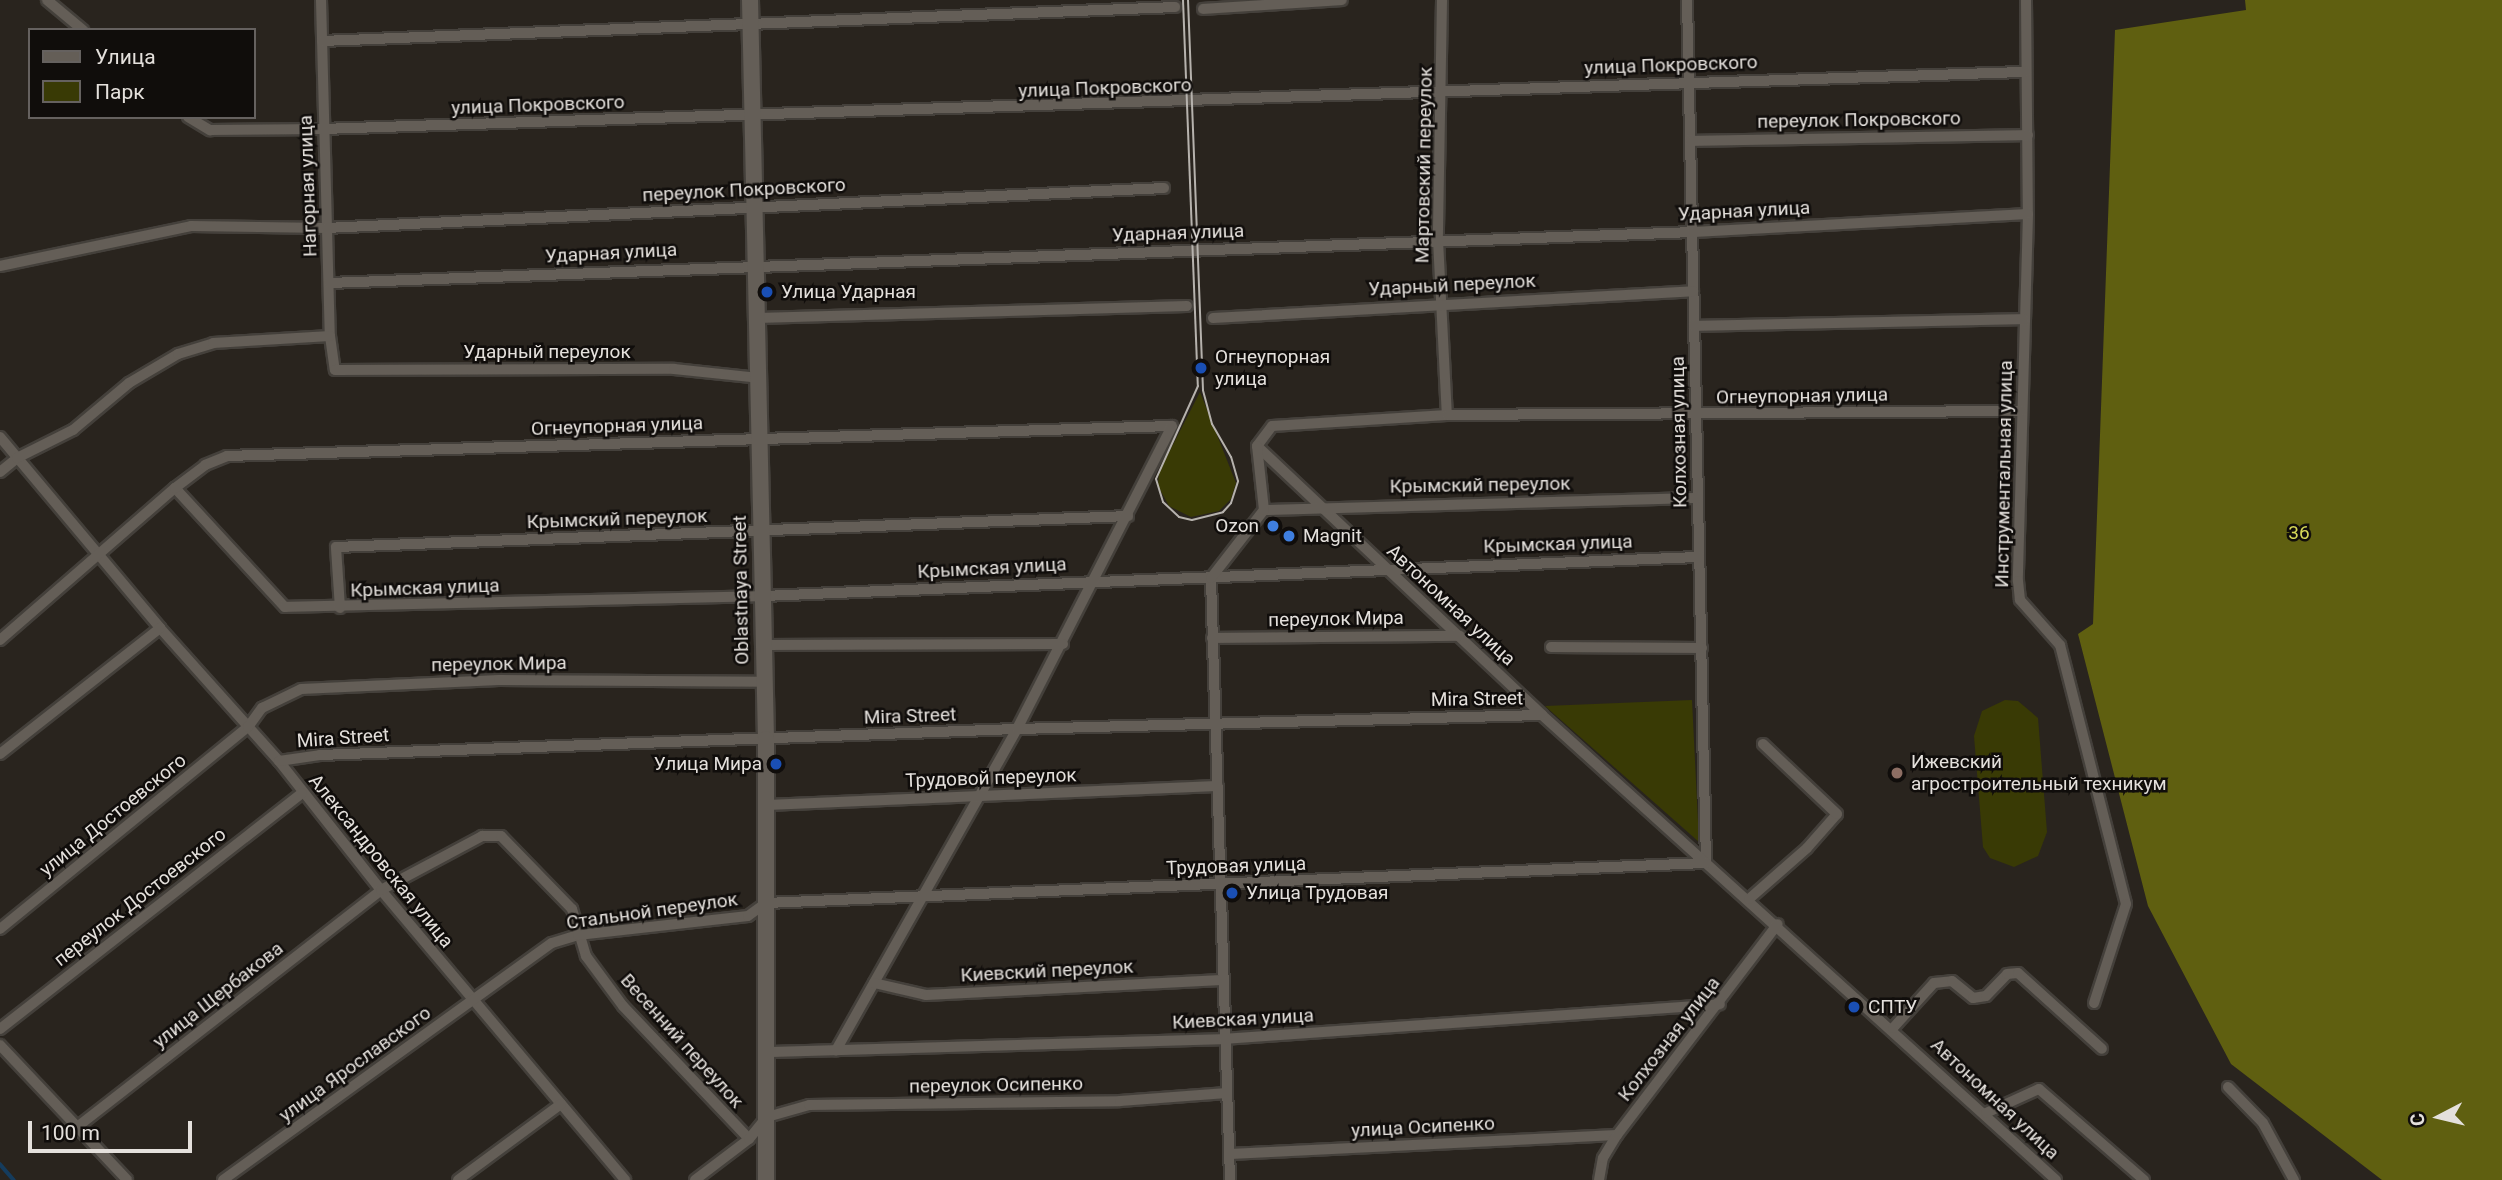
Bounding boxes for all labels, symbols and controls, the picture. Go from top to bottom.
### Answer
legend [28,28,256,119]
text: Улица [95,45,156,69]
street label: улица Покровского [1584,51,1758,79]
street label: Мартовский переулок [1411,67,1437,263]
street label: улица Покровского [1018,74,1192,102]
text: Парк [95,80,145,104]
street label: улица Покровского [451,91,625,119]
street label: переулок Покровского [1757,107,1961,133]
street label: Нагорная улица [294,115,322,257]
street label: переулок Покровского [642,173,846,207]
street label: Ударная улица [1677,196,1811,226]
street label: Ударная улица [1112,219,1244,247]
street label: Ударная улица [544,238,678,268]
street label: Ударный переулок [1368,269,1536,301]
place label: Улица Ударная [781,281,916,303]
marker: Улица Ударная [759,284,775,300]
street label: Ударный переулок [463,341,631,363]
place label: Огнеупорная улица [1215,346,1330,390]
street label: Колхозная улица [1666,356,1692,508]
marker: Огнеупорная улица [1193,360,1209,376]
street label: Инструментальная улица [1991,360,2017,588]
street label: Огнеупорная улица [1716,383,1888,409]
street label: Огнеупорная улица [531,412,703,440]
street label: Крымский переулок [1389,472,1571,498]
street label: Крымский переулок [526,504,708,534]
street label: Oblastnaya Street [728,515,754,665]
place label: Ozon [1215,515,1259,537]
marker: Ozon [1265,518,1281,534]
park label: 36 [2288,522,2310,544]
place label: Magnit [1303,525,1362,547]
marker: Magnit [1281,528,1297,544]
street label: Крымская улица [1483,530,1633,558]
street label: Автономная улица [1382,540,1520,670]
street label: Крымская улица [917,553,1067,583]
street label: Крымская улица [350,574,500,602]
street label: переулок Мира [1268,606,1404,632]
street label: переулок Мира [431,651,567,677]
street label: Mira Street [1431,687,1523,711]
street label: Mira Street [863,703,957,729]
street label: Mira Street [296,723,390,753]
street label: улица Достоевского [35,749,191,881]
place label: Ижевский агростроительный техникум [1911,751,2167,795]
place label: Улица Мира [654,753,762,775]
marker: Улица Мира [768,756,784,772]
street label: Трудовой переулок [905,764,1077,792]
marker: Ижевский агростроительный техникум [1889,765,1905,781]
street label: Александровская улица [304,770,458,952]
street label: переулок Достоевского [49,823,231,971]
street label: Трудовая улица [1166,852,1306,880]
place label: Улица Трудовая [1246,882,1389,904]
marker: Улица Трудовая [1224,885,1240,901]
street label: Стальной переулок [565,888,739,934]
street label: улица Щербакова [148,937,288,1053]
street label: Киевский переулок [960,955,1134,987]
street label: Весенний переулок [616,969,748,1113]
street label: Колхозная улица [1613,972,1725,1106]
place label: СПТУ [1868,996,1917,1018]
marker: СПТУ [1846,999,1862,1015]
street label: улица Ярославского [275,1001,435,1127]
street label: Киевская улица [1172,1004,1314,1034]
street label: Автономная улица [1926,1034,2064,1164]
street label: переулок Осипенко [909,1072,1083,1098]
north arrow [2404,1082,2474,1152]
scale bar [32,1106,196,1150]
street label: улица Осипенко [1351,1112,1495,1142]
text: С [2405,1112,2430,1127]
text: 100 m [41,1121,100,1145]

